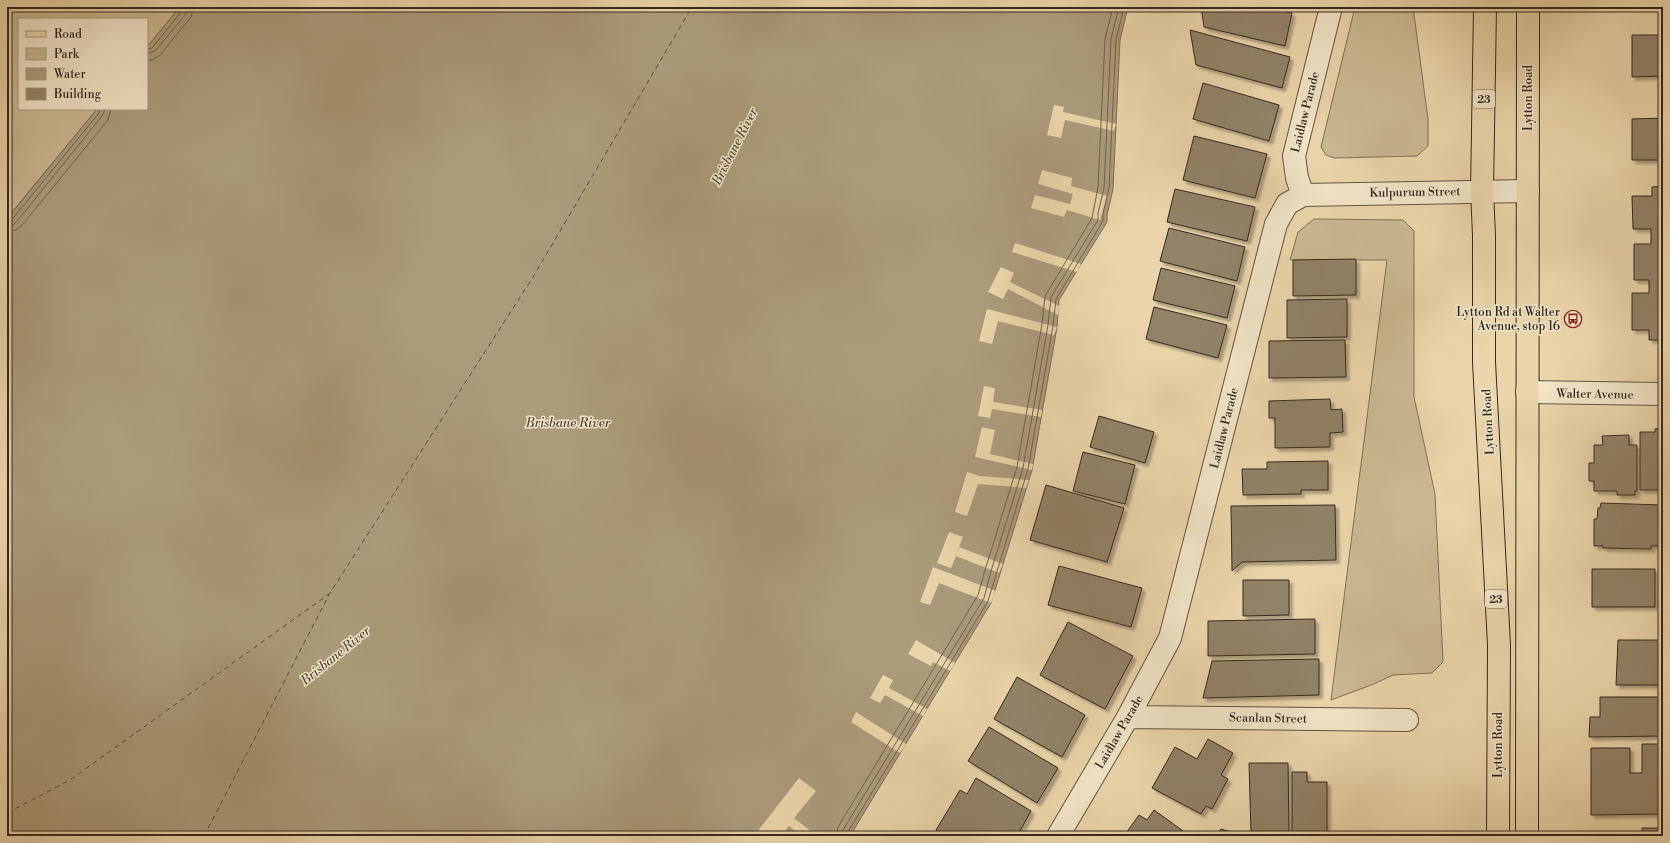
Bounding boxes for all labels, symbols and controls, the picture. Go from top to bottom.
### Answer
legend [18,18,148,110]
text: Road [54,27,82,42]
text: Park [54,47,80,62]
street label: Lytton Road [1521,65,1536,131]
text: Water [53,67,86,82]
street label: Laidlaw Parade [1288,70,1323,154]
text: Building [53,87,102,102]
road number: 23 [1473,90,1495,108]
water label: Brisbane River [708,105,761,189]
street label: Kulpurum Street [1369,184,1461,201]
place label: Lytton Rd at Walter Avenue, stop 16 [1456,305,1560,334]
bus stop icon: Lytton Rd at Walter Avenue, stop 16 [1563,309,1583,329]
street label: Laidlaw Parade [1207,386,1242,470]
street label: Walter Avenue [1555,386,1634,403]
street label: Lytton Road [1479,388,1498,455]
water label: Brisbane River [525,415,611,431]
road number: 23 [1485,590,1507,608]
water label: Brisbane River [297,623,374,689]
street label: Laidlaw Parade [1092,693,1147,772]
street label: Scanlan Street [1229,710,1308,727]
street label: Lytton Road [1491,712,1506,778]

